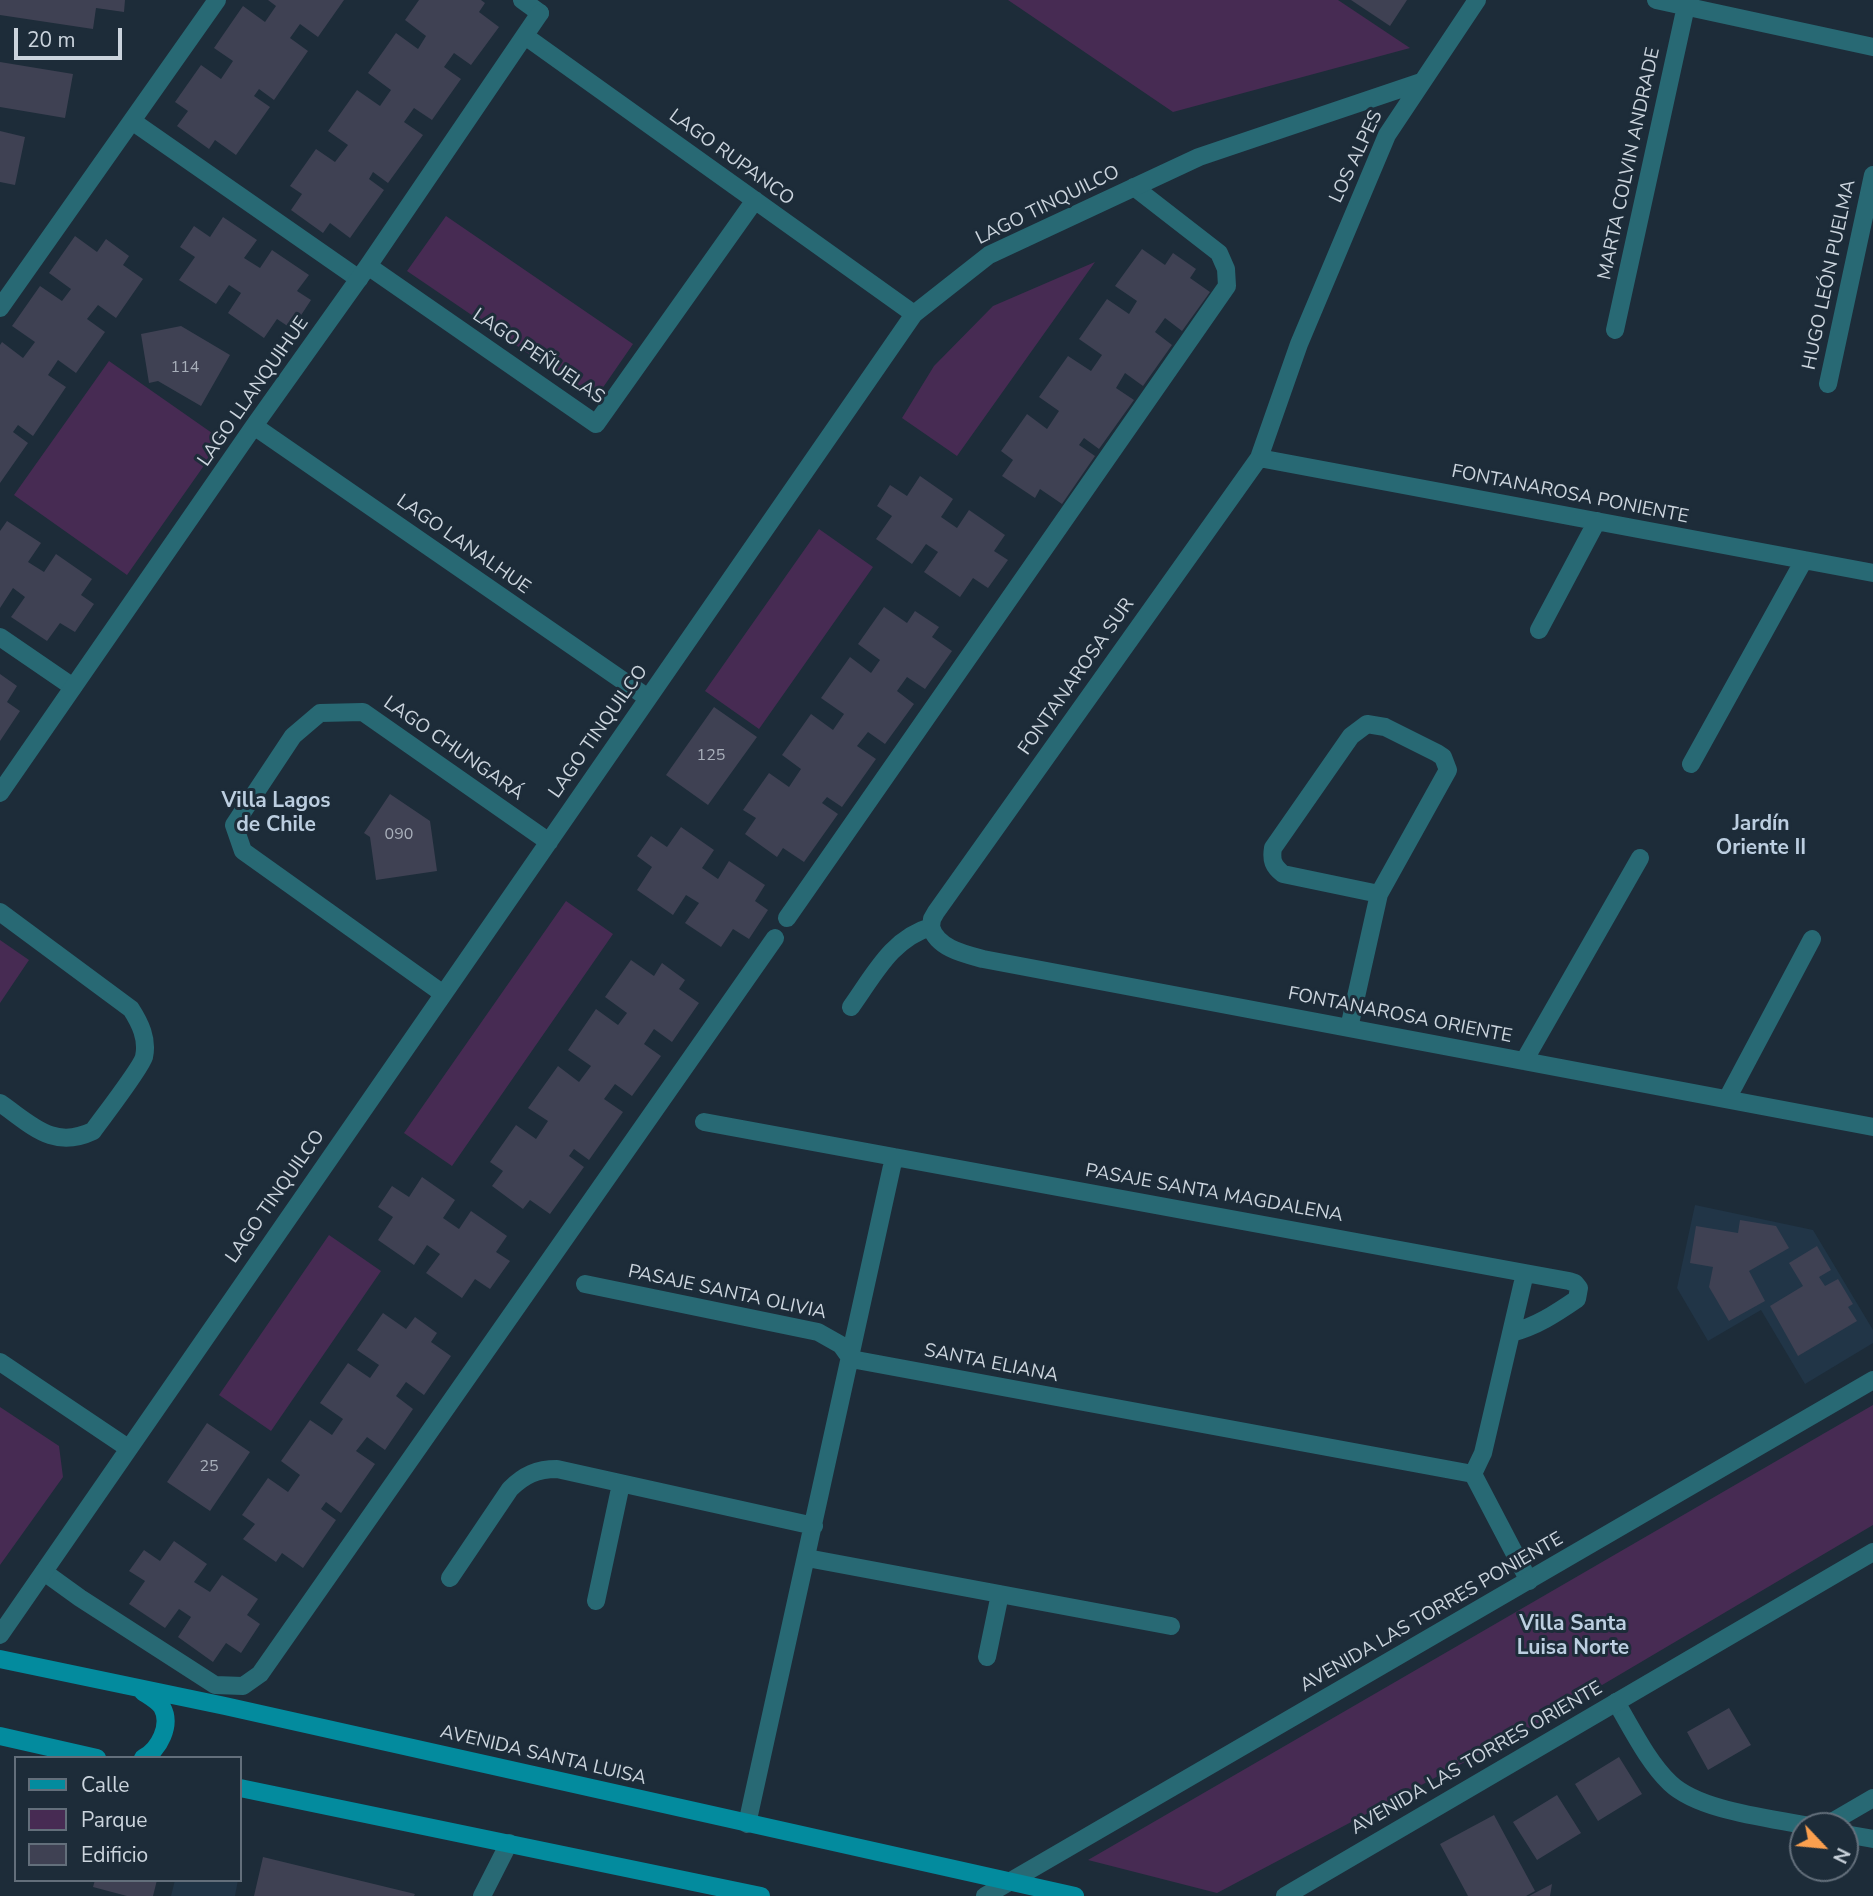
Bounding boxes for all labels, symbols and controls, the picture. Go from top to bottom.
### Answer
scale bar [18,14,126,58]
text: 20 m [27,26,76,54]
street label: MARTA COLVIN ANDRADE [1594,46,1666,282]
street label: LAGO RUPANCO [664,105,798,211]
street label: LOS ALPES [1326,107,1388,207]
street label: LAGO TINQUILCO [972,161,1124,251]
street label: HUGO LEÓN PUELMA [1799,178,1861,372]
street label: LAGO PEÑUELAS [468,304,608,410]
street label: LAGO LLANQUIHUE [194,313,314,471]
house number: 114 [171,358,199,378]
street label: FONTANAROSA PONIENTE [1449,461,1691,529]
street label: LAGO LANALHUE [392,490,534,600]
street label: FONTANAROSA SUR [1014,594,1140,760]
street label: LAGO TINQUILCO [545,661,653,803]
street label: LAGO CHUNGARÁ [379,692,527,806]
house number: 125 [697,746,725,766]
district label: Villa Lagos de Chile [221,789,331,839]
district label: Jardín Oriente II [1716,812,1806,862]
house number: 090 [385,825,413,845]
street label: FONTANAROSA ORIENTE [1286,983,1514,1049]
street label: LAGO TINQUILCO [222,1126,330,1268]
street label: PASAJE SANTA MAGDALENA [1083,1160,1345,1228]
street label: PASAJE SANTA OLIVIA [626,1261,828,1325]
street label: SANTA ELIANA [922,1340,1060,1388]
house number: 25 [199,1457,219,1477]
street label: AVENIDA LAS TORRES PONIENTE [1296,1528,1568,1698]
district label: Villa Santa Luisa Norte [1517,1612,1629,1662]
street label: AVENIDA LAS TORRES ORIENTE [1347,1677,1607,1841]
street label: AVENIDA SANTA LUISA [438,1721,648,1791]
legend [14,1756,242,1882]
text: Calle [81,1771,129,1799]
text: Parque [81,1806,148,1834]
north arrow [1789,1812,1859,1882]
text: Edificio [81,1841,148,1869]
text: N [1826,1843,1856,1867]

